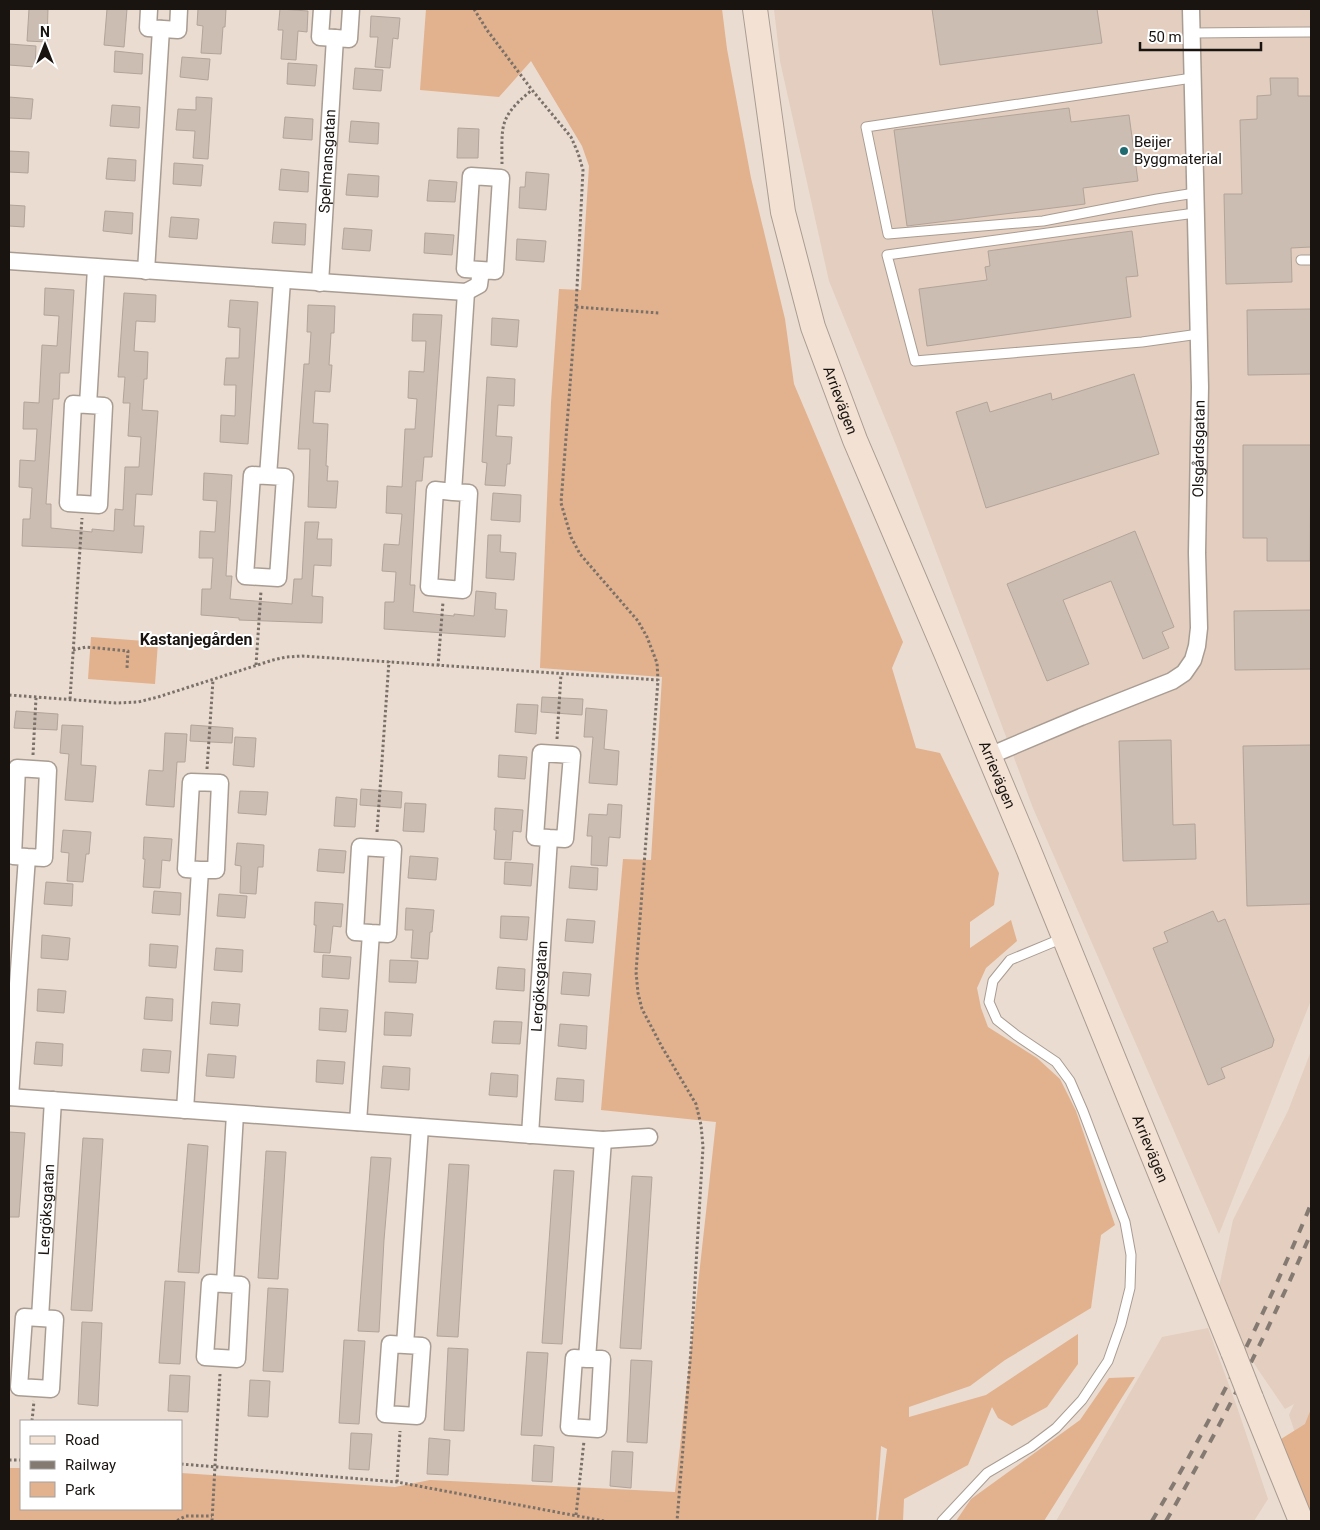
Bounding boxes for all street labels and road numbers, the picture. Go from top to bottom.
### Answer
street label: Spelmansgatan [315,109,340,214]
street label: Arrievägen [819,364,861,437]
street label: Olsgårdsgatan [1189,400,1209,498]
street label: Arrievägen [975,738,1019,811]
street label: Lergöksgatan [528,940,551,1032]
street label: Arrievägen [1128,1112,1172,1185]
street label: Lergöksgatan [35,1163,58,1256]

